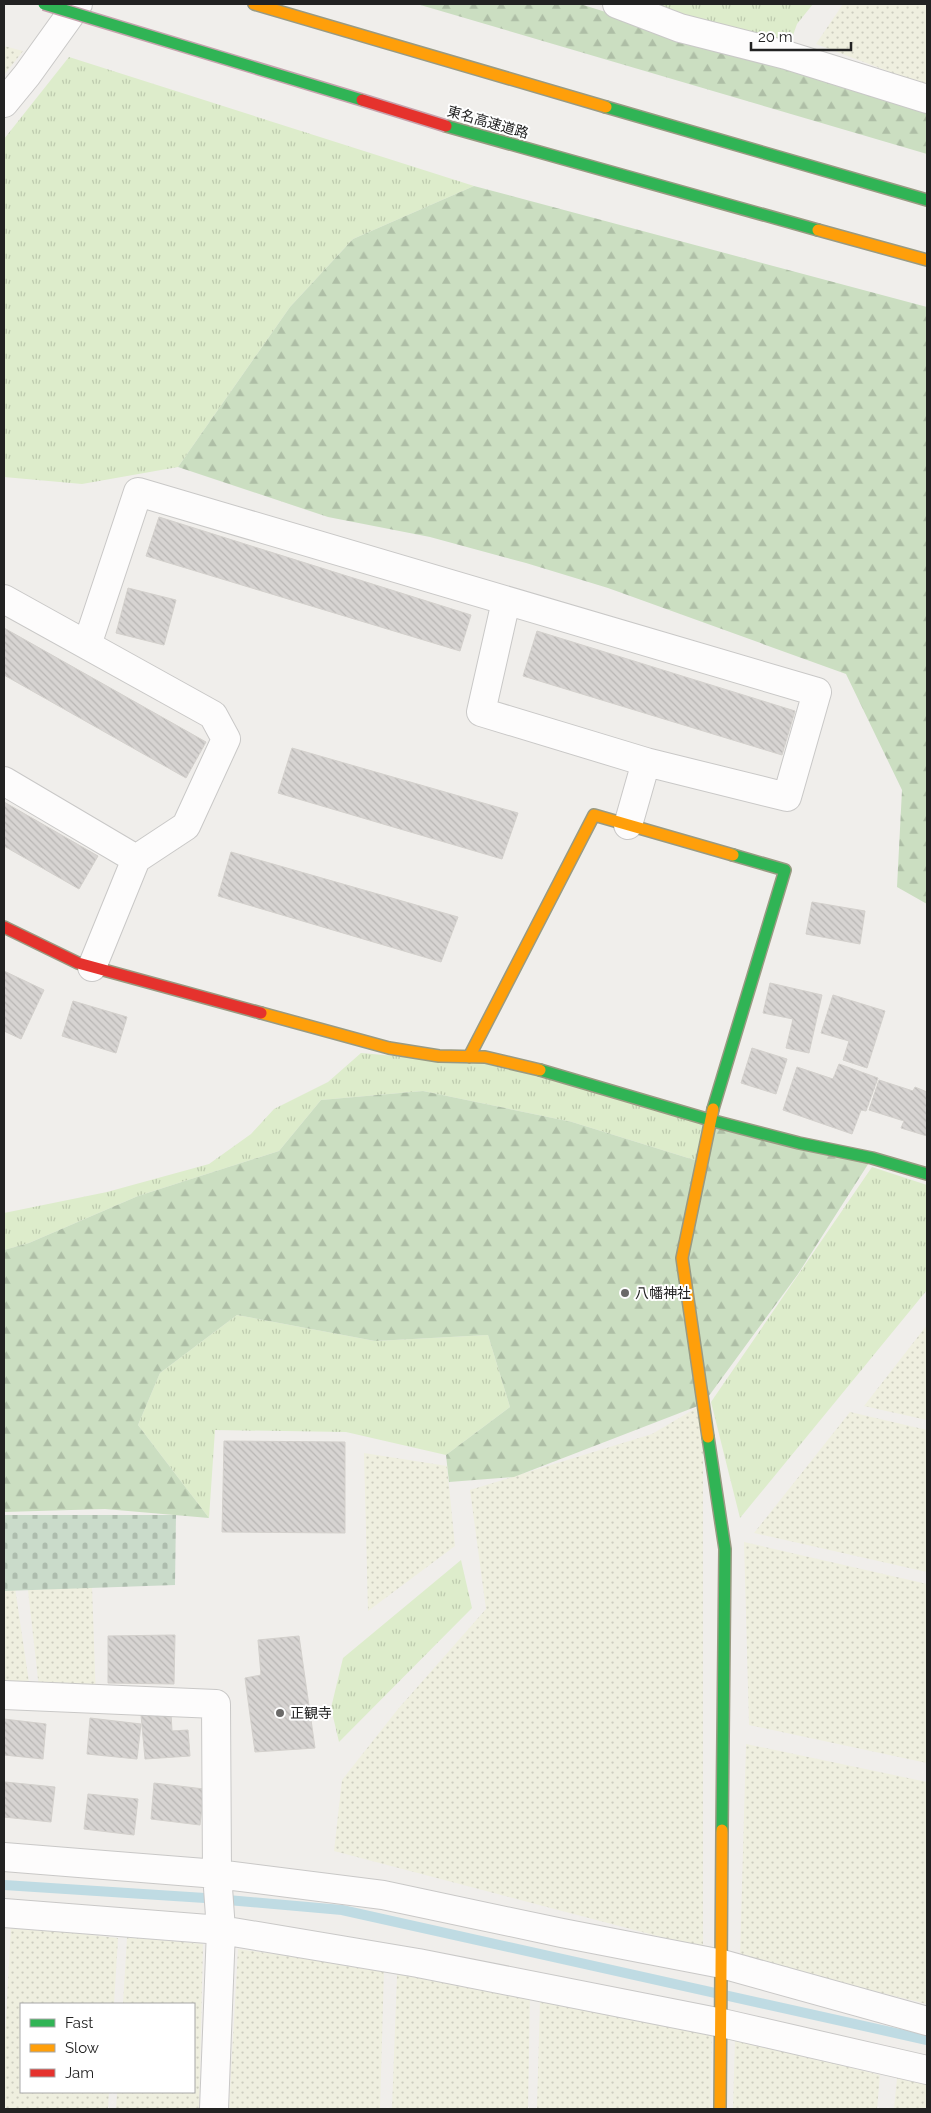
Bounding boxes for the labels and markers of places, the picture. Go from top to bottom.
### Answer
place label: 八幡神社 [635,1285,691,1301]
marker: 八幡神社 [619,1287,631,1299]
place label: 正観寺 [290,1705,332,1721]
marker: 正観寺 [274,1707,286,1719]

